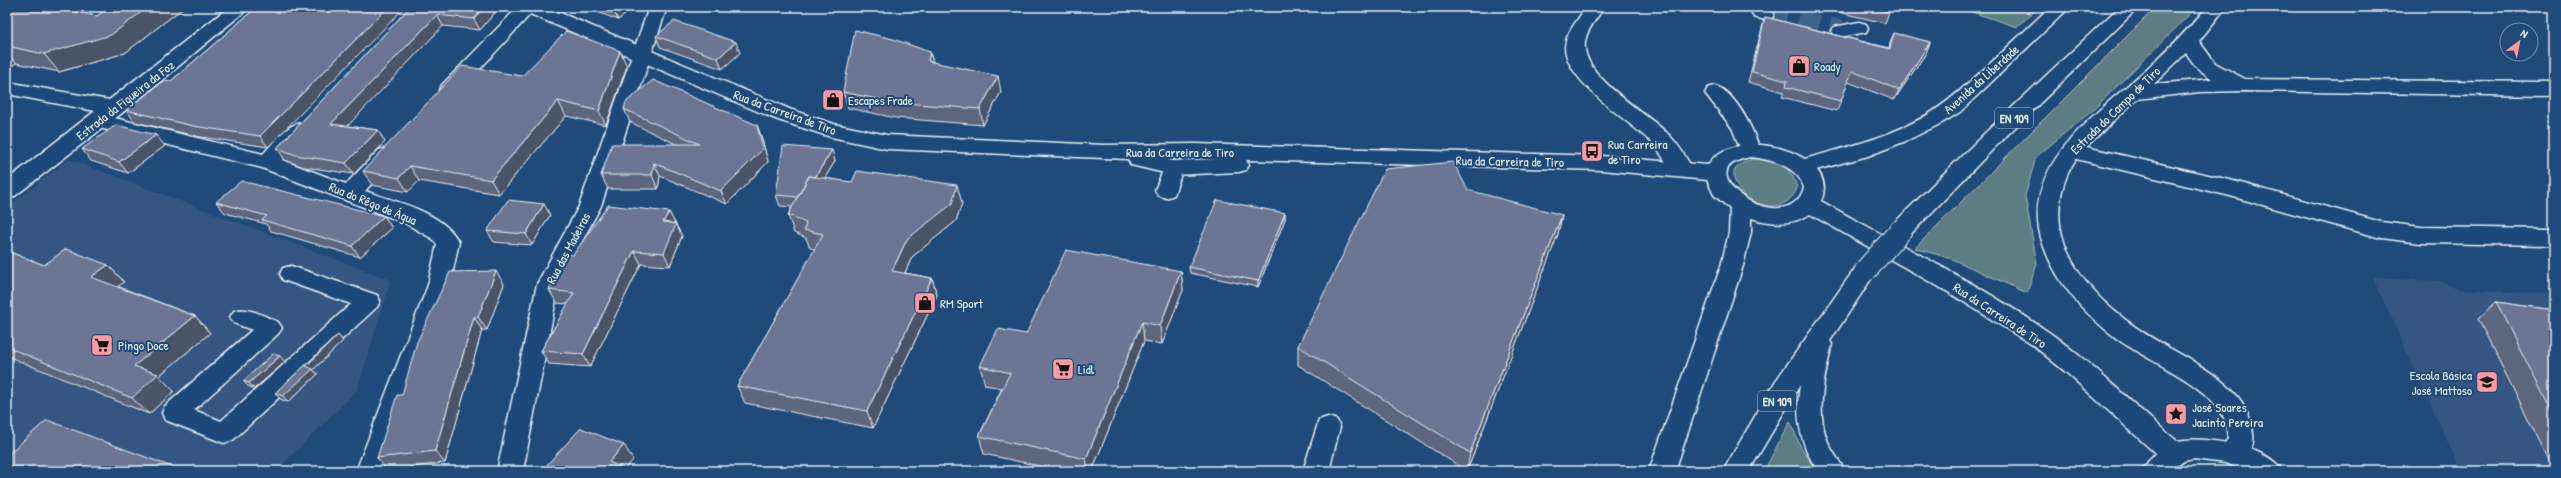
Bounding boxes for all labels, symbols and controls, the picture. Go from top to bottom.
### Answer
north arrow [2499,22,2539,62]
text: N [2518,26,2531,41]
street label: Avenida da Liberdade [1939,40,2023,118]
shop icon: Roady [1786,53,1812,79]
street label: Estrada da Figueira da Foz [72,56,178,144]
place label: Roady [1814,57,1841,75]
street label: Estrada do Campo de Tiro [2066,62,2164,158]
street label: Rua da Carreira de Tiro [731,85,839,139]
shop icon: Escapes Frade [820,87,846,113]
place label: Escapes Frade [848,91,913,109]
road number: EN 109 [1995,108,2033,128]
place label: Rua Carreira de Tiro [1608,135,1668,168]
bus stop icon: Rua Carreira de Tiro [1579,138,1605,164]
street label: Rua da Carreira de Tiro [1126,143,1234,161]
street label: Rua da Carreira de Tiro [1456,151,1564,171]
street label: Rua do Rêgo de Água [326,177,420,229]
street label: Rua das Madeiras [542,209,594,287]
street label: Rua da Carreira de Tiro [1950,278,2050,352]
shop icon: RM Sport [912,290,938,316]
place label: RM Sport [940,294,983,312]
supermarket icon: Pingo Doce [89,332,115,358]
place label: Pingo Doce [118,336,169,354]
supermarket icon: Lidl [1050,356,1076,382]
place label: Lidl [1078,360,1095,378]
place label: Escola Básica José Mattoso [2410,366,2472,399]
school or university icon: Escola Básica José Mattoso [2474,369,2500,395]
road number: EN 109 [1758,391,1796,411]
place label: José Soares Jacinto Pereira [2192,398,2263,431]
place icon: José Soares Jacinto Pereira [2163,401,2189,427]

